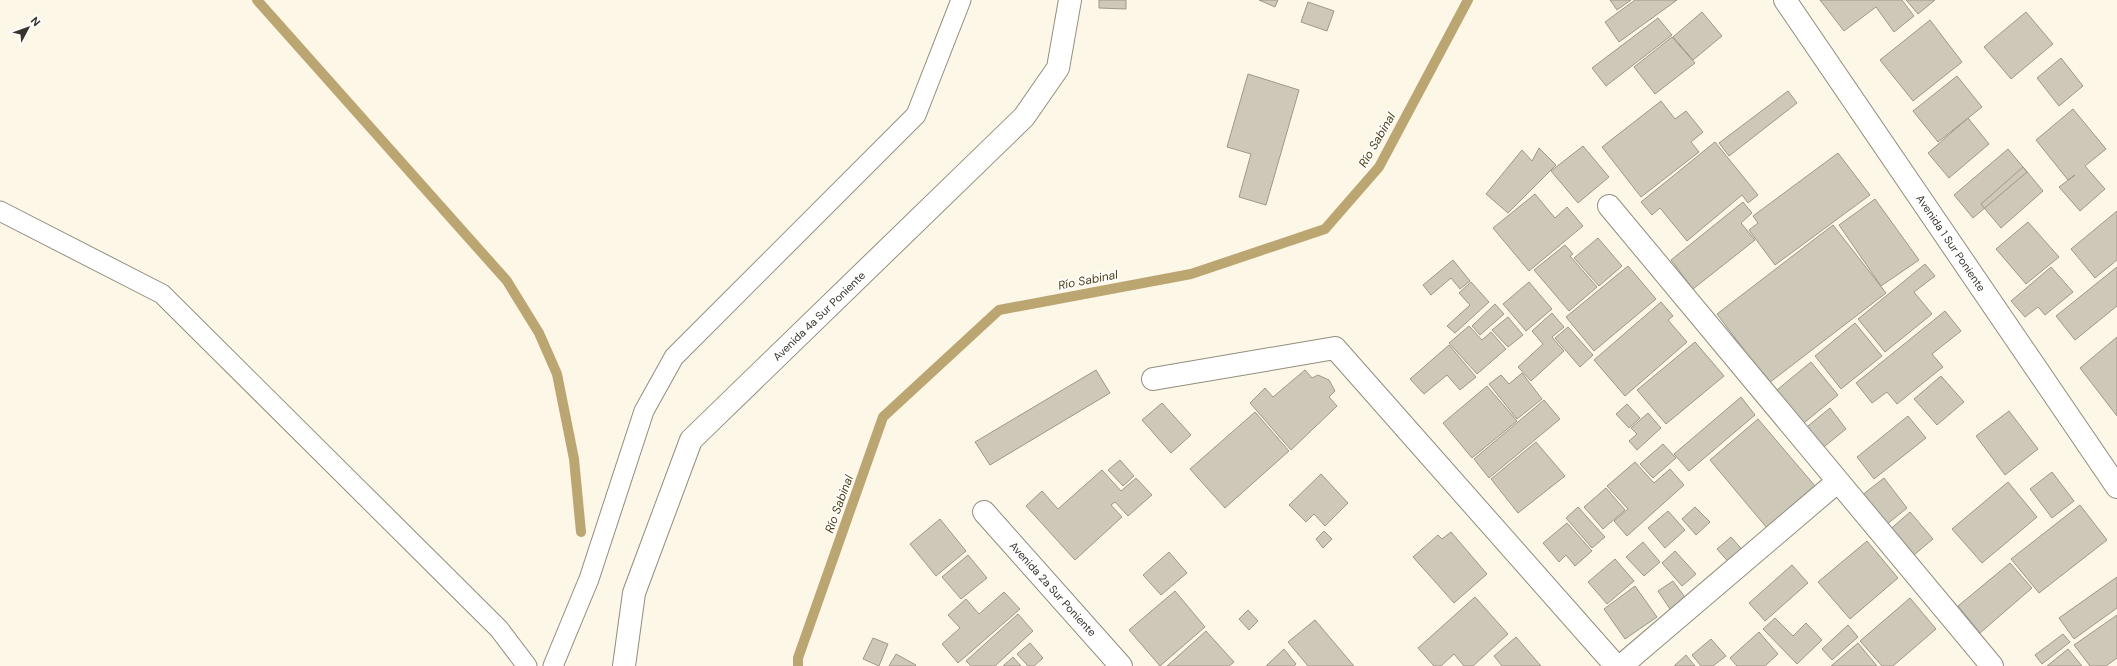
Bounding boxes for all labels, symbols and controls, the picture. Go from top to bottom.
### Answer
north arrow [8,8,48,48]
text: N [28,14,43,29]
water label: Río Sabinal [1355,110,1399,170]
street label: Avenida 1 Sur Poniente [1913,192,1989,294]
water label: Río Sabinal [1057,266,1120,294]
street label: Avenida 4a Sur Poniente [770,268,868,364]
water label: Río Sabinal [821,473,857,535]
street label: Avenida 2a Sur Poniente [1007,539,1099,639]

